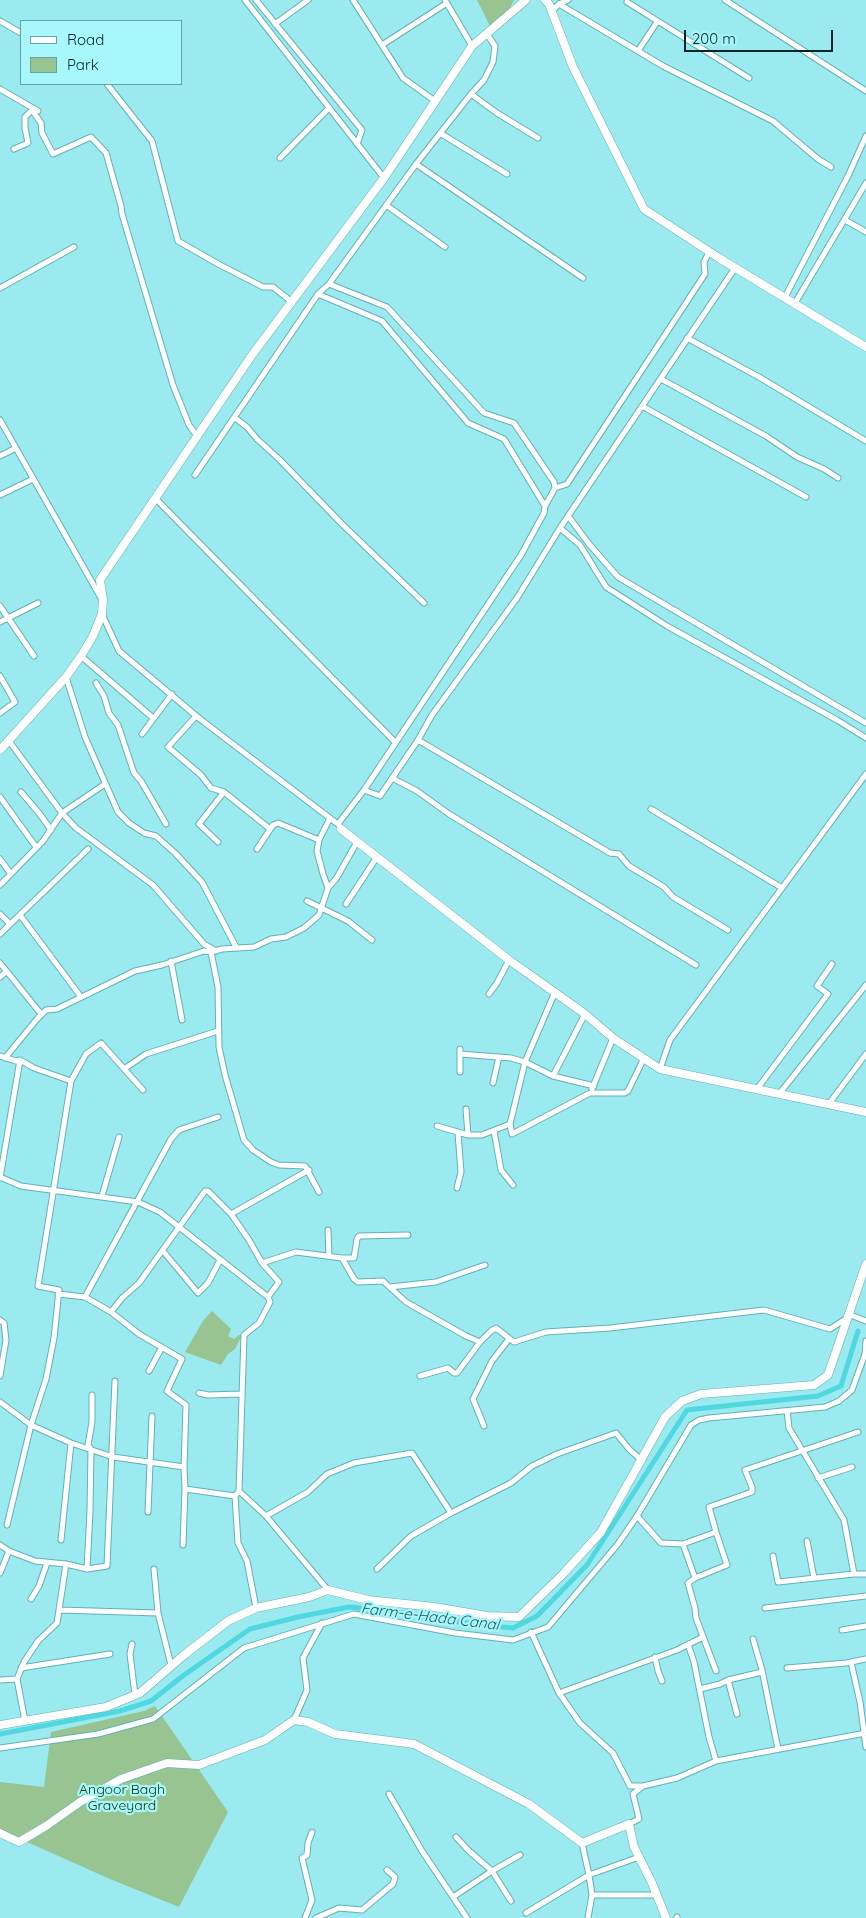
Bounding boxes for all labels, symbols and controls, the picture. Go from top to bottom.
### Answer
legend [20,20,182,85]
scale bar [686,20,835,52]
text: 200 m [692,29,736,48]
text: Road [67,30,104,49]
text: Park [67,55,99,74]
water label: Farm-e-Hada Canal [360,1600,500,1634]
park label: Angoor Bagh Graveyard [79,1782,165,1814]

